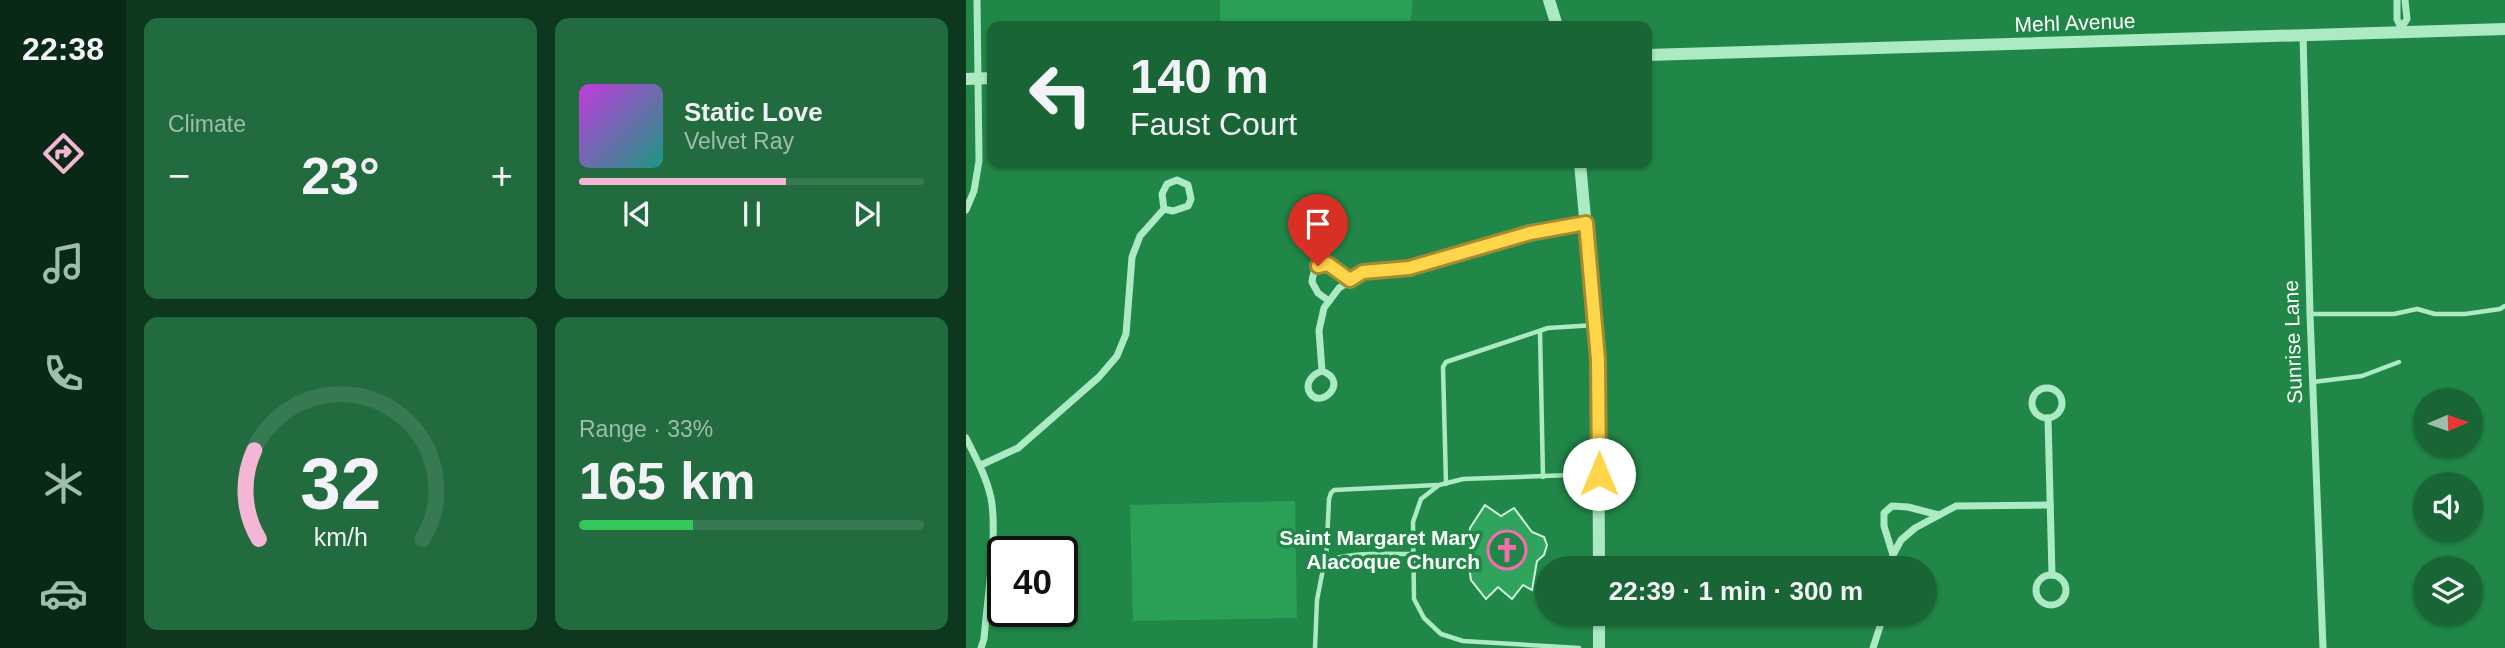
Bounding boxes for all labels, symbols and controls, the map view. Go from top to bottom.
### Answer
street label: Mehl Avenue [2014,9,2136,36]
text: 22:38 [22,31,104,67]
icon: left [1015,49,1106,140]
text: 140 m [1130,49,1269,103]
text: Static Love [684,97,823,127]
text: Faust Court [1130,106,1297,142]
text: Climate [168,111,246,137]
text: Velvet Ray [684,128,794,154]
icon: directions [39,129,88,178]
text: 23° [301,147,380,205]
text: − [168,155,190,197]
text: + [491,155,513,197]
pin [1288,194,1348,266]
icon: previous [618,195,656,233]
icon: pause [733,195,771,233]
icon: next [848,195,886,233]
icon: arrive [1299,205,1337,243]
icon: music [39,239,88,288]
street label: Sunrise Lane [2279,280,2306,404]
icon: phone [39,349,88,398]
north arrow [2413,388,2483,458]
map controls [2413,388,2483,626]
text: Range · 33% [579,416,713,442]
position arrow [1562,437,1636,511]
text: 32 [300,444,381,525]
text: 165 km [579,452,755,510]
icon: climate [39,459,88,508]
button: sound [2413,472,2483,542]
text: km/h [313,523,368,551]
place label: Saint Margaret Mary Alacoque Church [1279,526,1480,573]
church icon: Saint Margaret Mary Alacoque Church [1486,529,1528,571]
speed limit sign: 40 [987,536,1078,627]
button: layers [2413,556,2483,626]
icon: car [39,569,88,618]
text: 22:39 · 1 min · 300 m [1609,576,1863,606]

